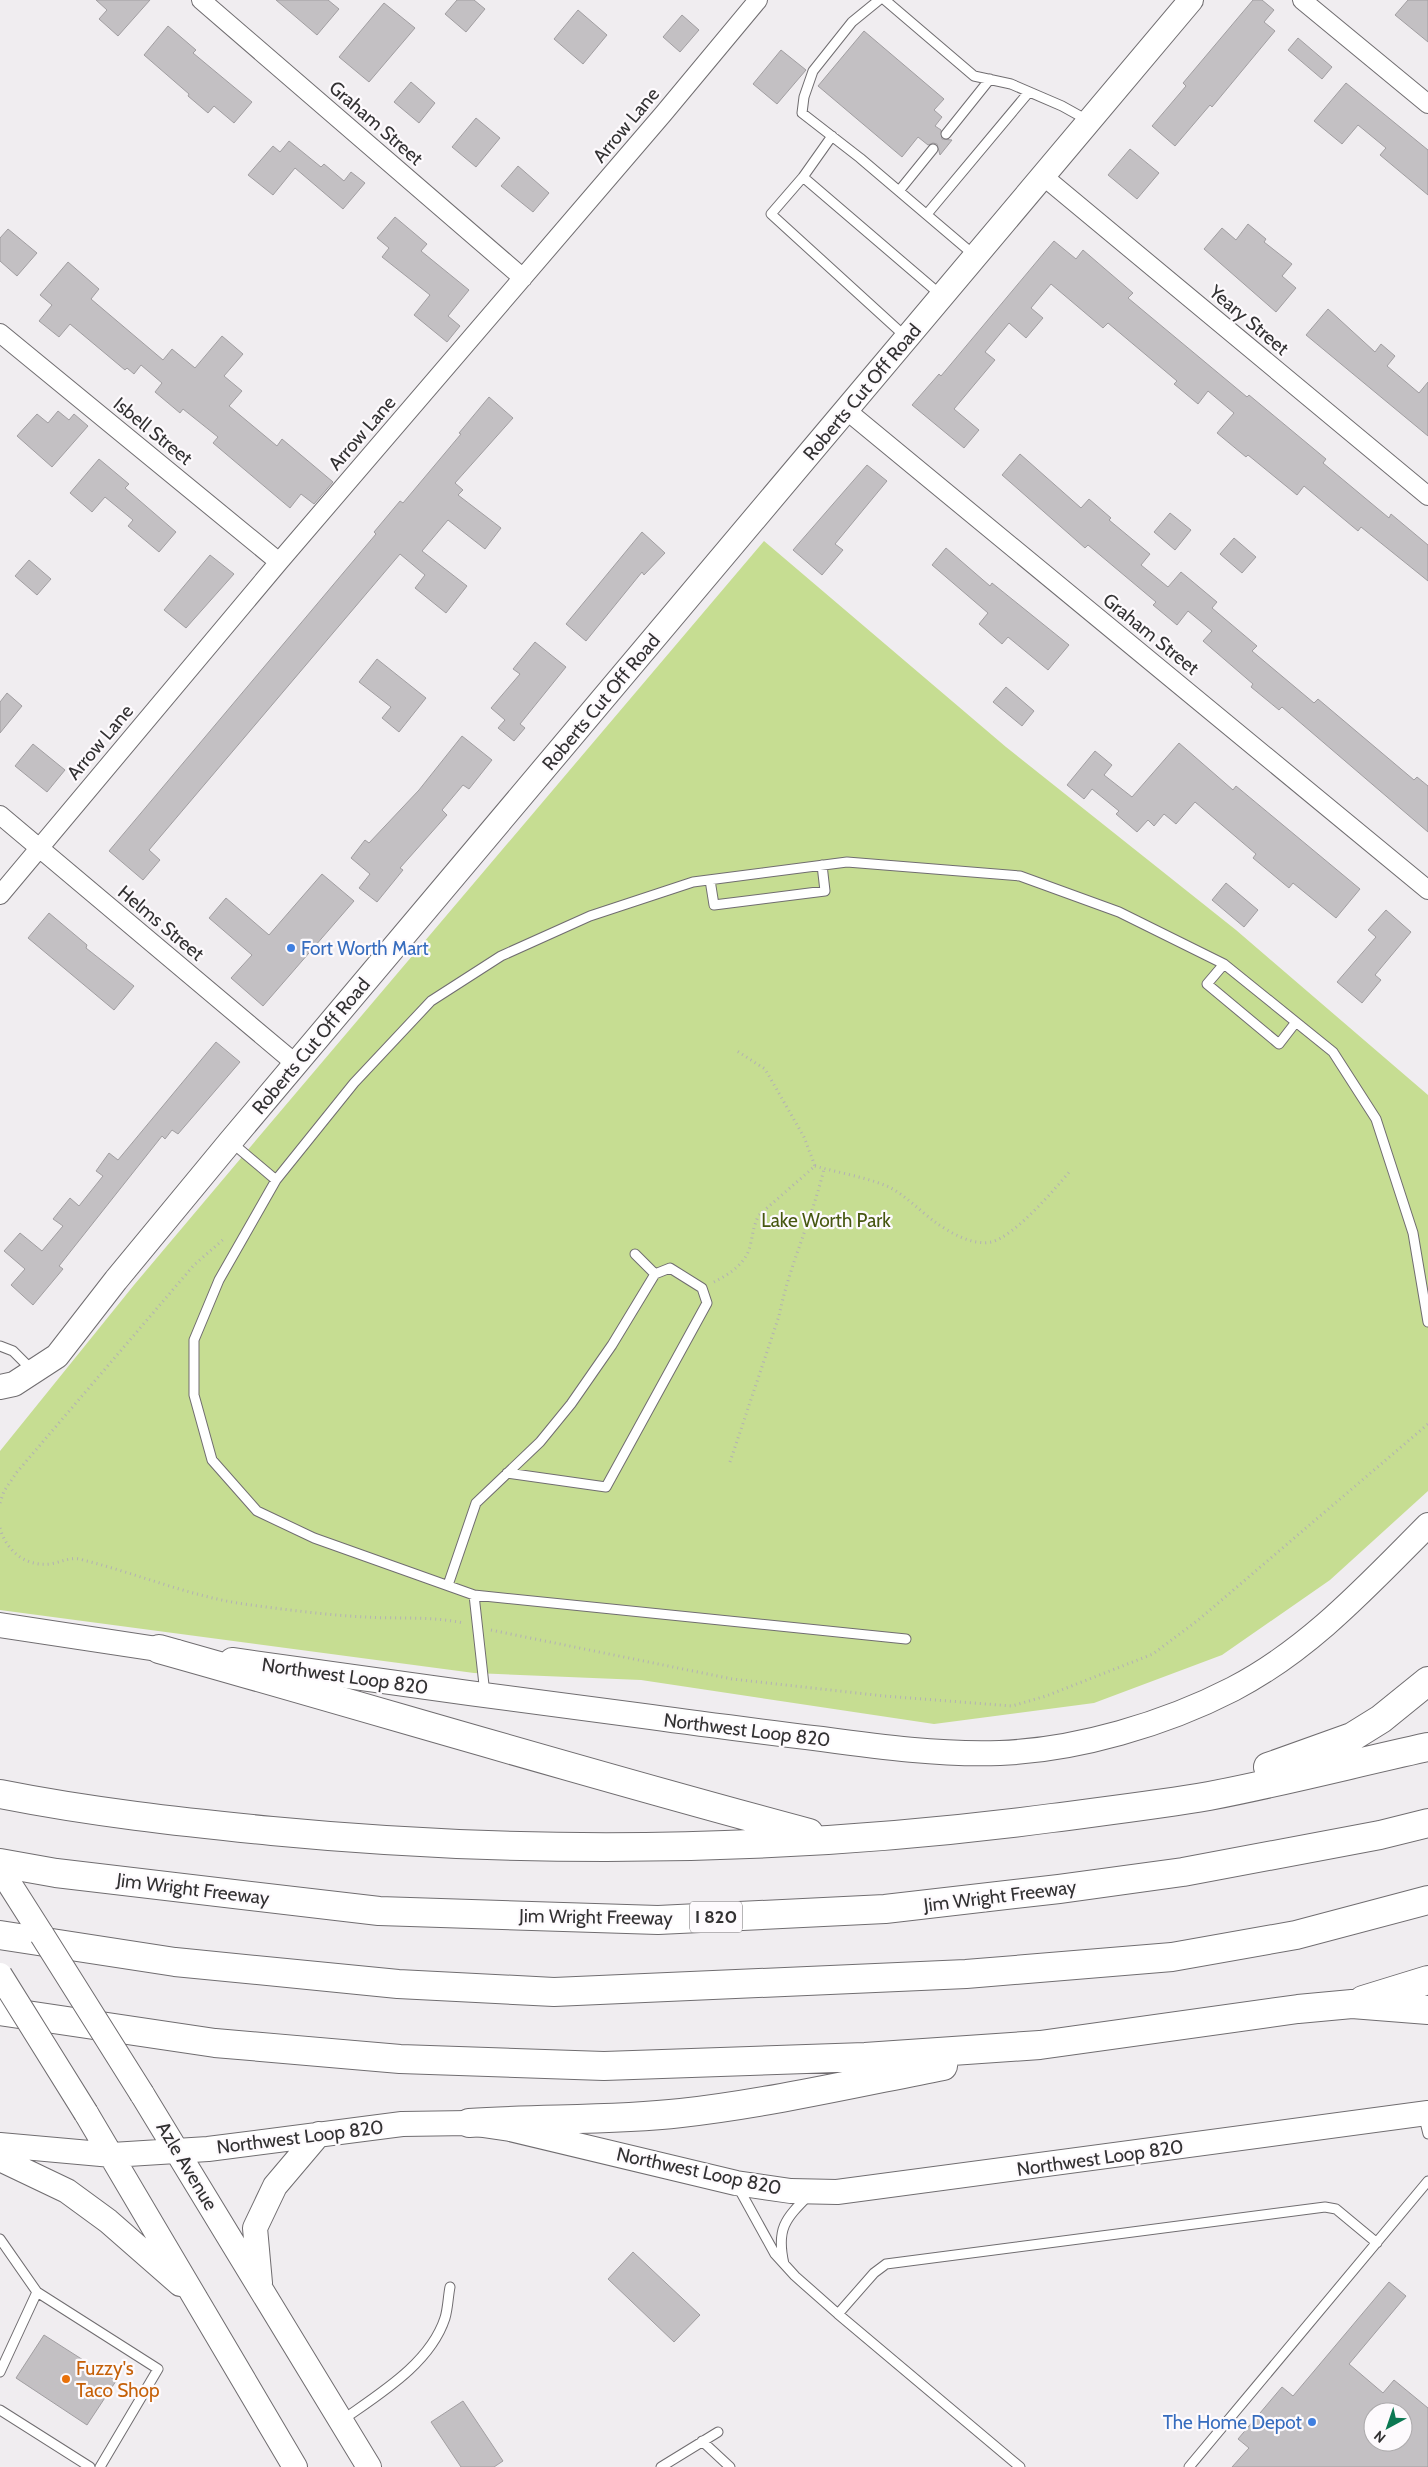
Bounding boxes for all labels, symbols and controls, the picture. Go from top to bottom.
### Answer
street label: Graham Street [324,76,428,170]
street label: Arrow Lane [588,83,664,167]
street label: Yeary Street [1204,279,1294,360]
street label: Roberts Cut Off Road [798,319,926,465]
street label: Arrow Lane [324,391,401,475]
street label: Isbell Street [109,392,198,470]
street label: Graham Street [1098,588,1204,680]
street label: Roberts Cut Off Road [537,629,665,775]
street label: Arrow Lane [62,700,138,784]
street label: Helms Street [113,880,209,966]
place label: Fort Worth Mart [301,937,429,960]
marker: Fort Worth Mart [285,942,297,954]
street label: Roberts Cut Off Road [247,973,375,1119]
park label: Lake Worth Park [761,1209,891,1232]
street label: Northwest Loop 820 [260,1653,430,1699]
street label: Northwest Loop 820 [662,1708,832,1752]
street label: Jim Wright Freeway [114,1868,271,1910]
street label: Jim Wright Freeway [921,1875,1078,1917]
road number: I 820 [690,1901,742,1932]
street label: Jim Wright Freeway [518,1904,673,1930]
street label: Northwest Loop 820 [215,2115,385,2159]
street label: Azle Avenue [152,2118,223,2215]
street label: Northwest Loop 820 [1015,2135,1185,2181]
street label: Northwest Loop 820 [614,2142,784,2200]
place label: Fuzzy's Taco Shop [76,2357,160,2402]
marker: Fuzzy's Taco Shop [60,2373,72,2385]
north arrow [1363,2402,1413,2452]
place label: The Home Depot [1163,2411,1303,2434]
marker: The Home Depot [1306,2416,1318,2428]
text: N [1370,2427,1389,2447]

